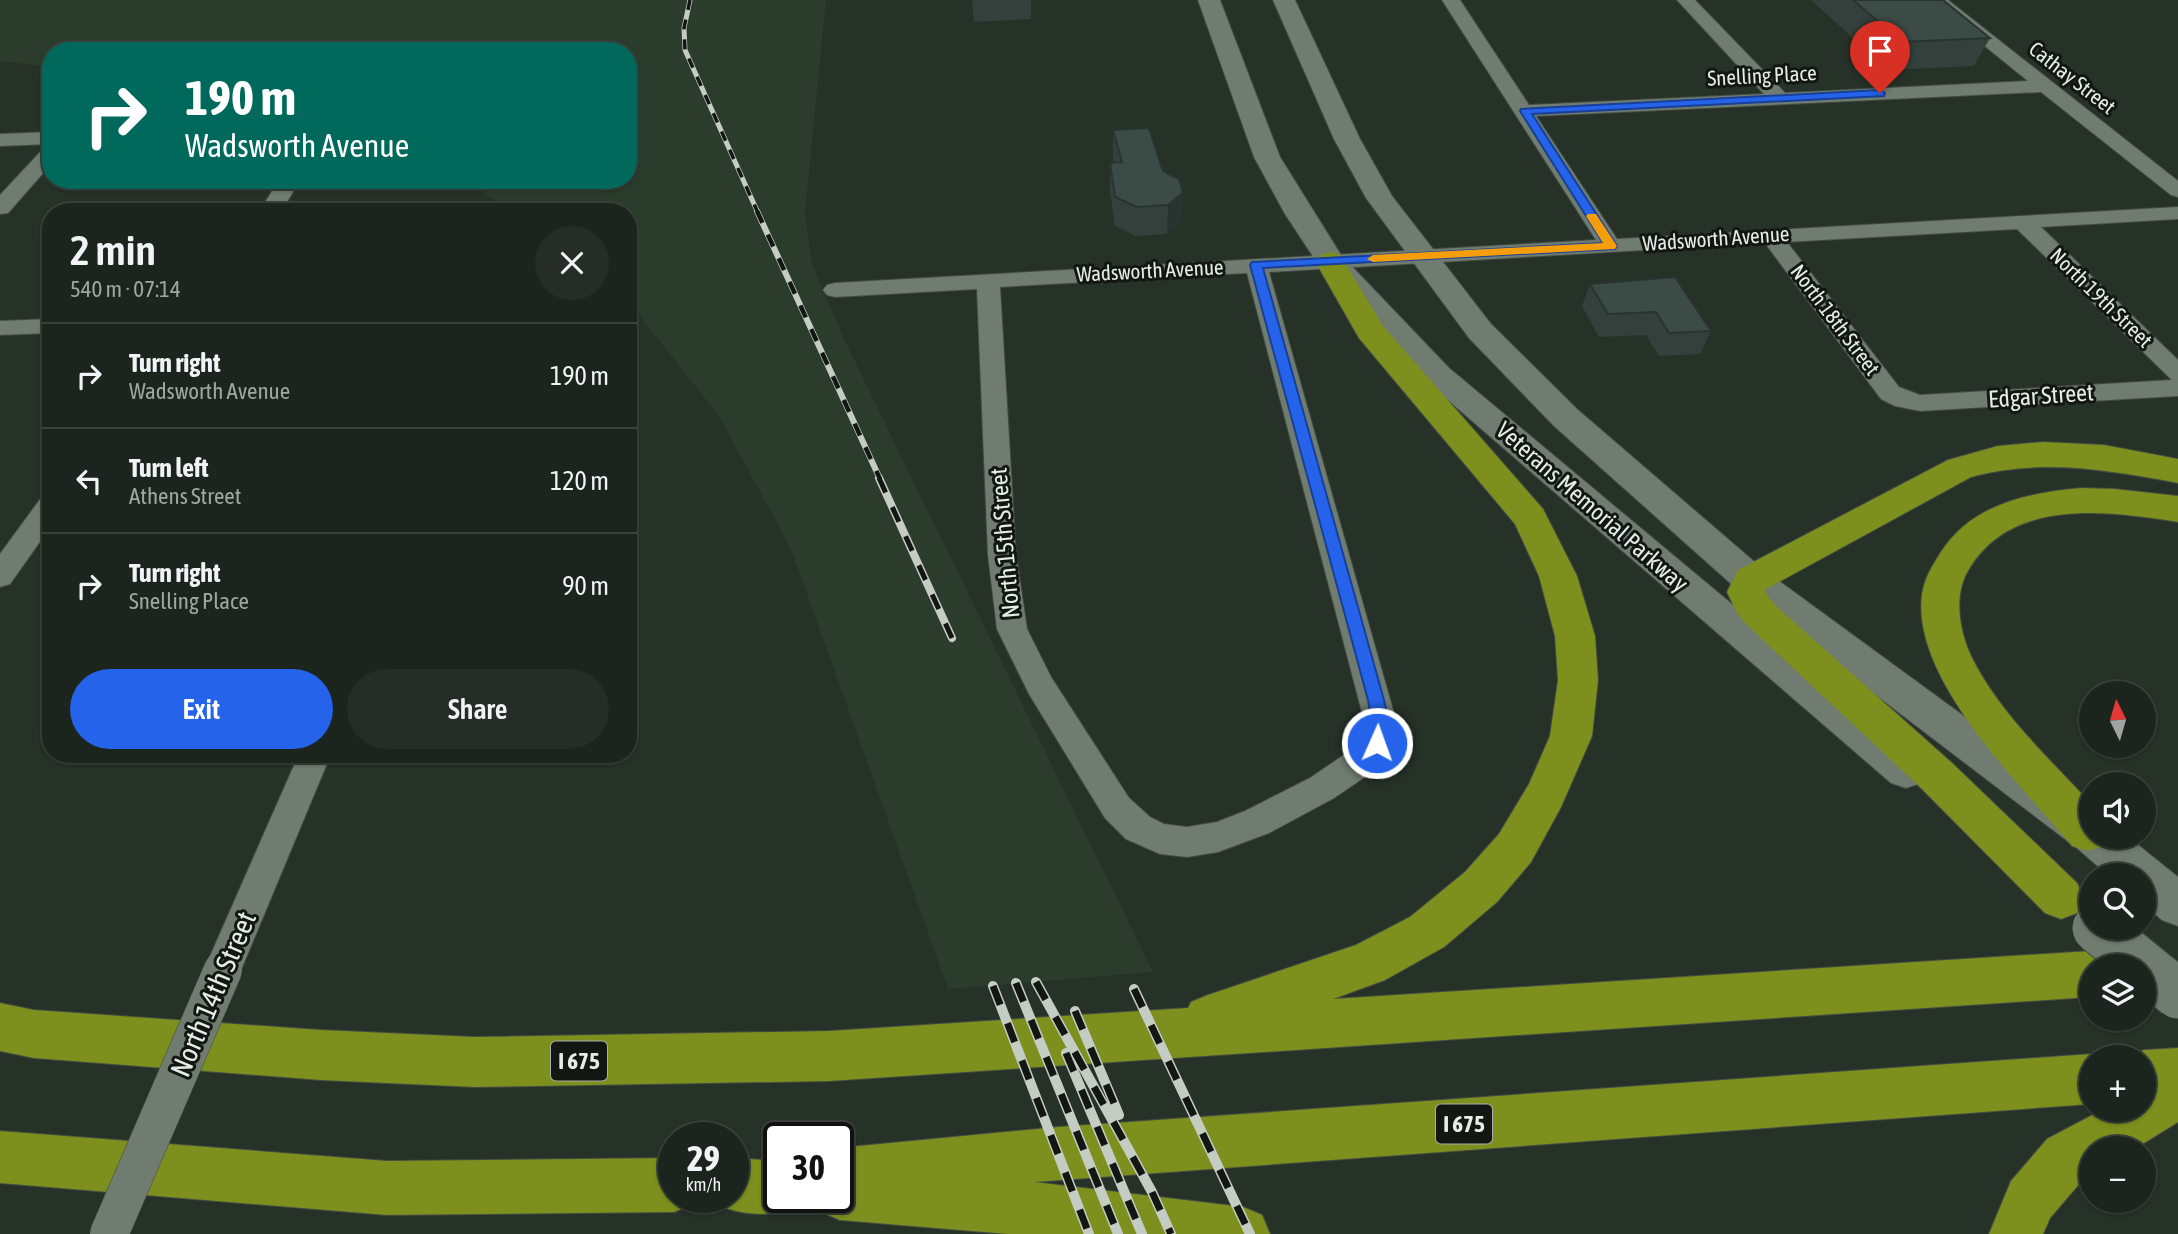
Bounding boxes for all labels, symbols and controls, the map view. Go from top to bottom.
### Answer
pin [1850,21,1910,93]
icon: arrive [1861,32,1899,70]
street label: Cathay Street [2025,36,2121,118]
street label: Snelling Place [1707,60,1817,90]
text: 190 m [185,69,296,125]
icon: right [70,70,161,161]
text: Wadsworth Avenue [185,127,409,164]
street label: Wadsworth Avenue [1642,221,1790,255]
text: 2 min [70,226,156,274]
button: close [535,226,609,300]
street label: North 19th Street [2046,243,2158,352]
street label: Wadsworth Avenue [1076,254,1224,286]
street label: North 18th Street [1786,259,1885,379]
text: 540 m · 07:14 [70,276,181,302]
text: Turn right [129,348,220,378]
icon: right [70,357,108,395]
text: 190 m [550,361,609,391]
text: Wadsworth Avenue [129,378,290,404]
street label: Edgar Street [1987,378,2095,413]
street label: Veterans Memorial Parkway [1491,416,1694,597]
text: Turn left [129,453,209,483]
icon: left [70,462,108,500]
text: 120 m [550,466,609,496]
street label: North 15th Street [984,466,1025,620]
text: Athens Street [129,483,241,509]
text: Turn right [129,558,220,588]
icon: right [70,567,108,605]
text: 90 m [562,571,609,601]
text: Snelling Place [129,588,249,614]
button: Exit [70,669,333,749]
button: Share [347,669,609,749]
north arrow [2079,681,2156,758]
map controls [2079,681,2156,1213]
position arrow [1340,706,1414,780]
button: sound [2079,772,2156,849]
button: search [2079,863,2156,940]
street label: North 14th Street [164,907,262,1081]
button: layers [2079,954,2156,1031]
road number: I 675 [551,1042,607,1080]
button: + [2079,1045,2156,1122]
road number: I 675 [1436,1105,1492,1144]
speed limit sign: 30 [763,1122,854,1213]
button: − [2079,1136,2156,1213]
text: 29 [687,1138,720,1178]
text: km/h [686,1174,721,1195]

